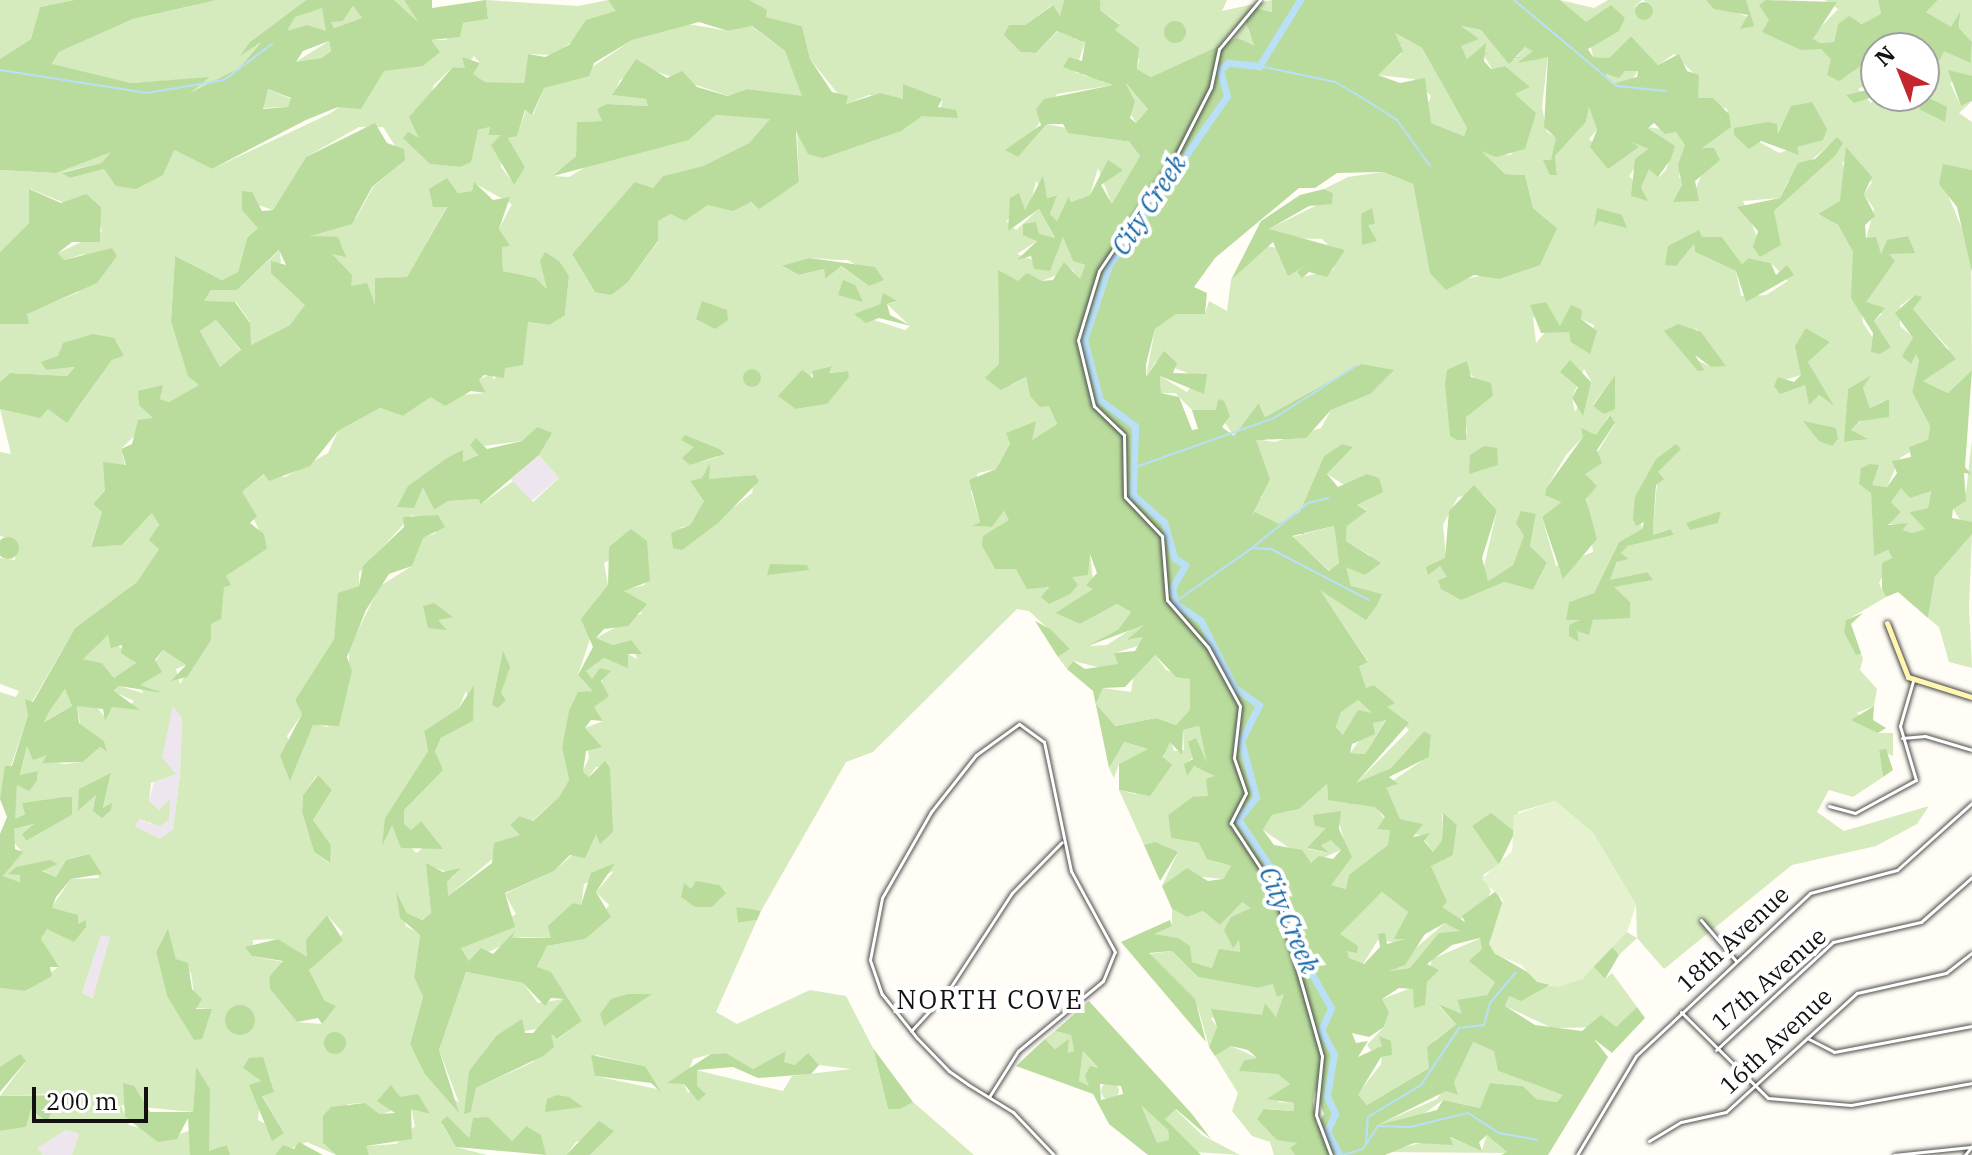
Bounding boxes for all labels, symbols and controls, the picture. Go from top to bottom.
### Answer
north arrow [1860,32,1940,112]
text: N [1868,39,1901,72]
water label: City Creek [1105,149,1193,261]
water label: City Creek [1253,862,1325,978]
street label: 18th Avenue [1671,880,1795,998]
street label: 17th Avenue [1706,921,1832,1037]
street label: 16th Avenue [1714,982,1838,1100]
district label: NORTH COVE [896,984,1084,1016]
scale bar [36,1071,152,1121]
text: 200 m [46,1085,118,1117]

